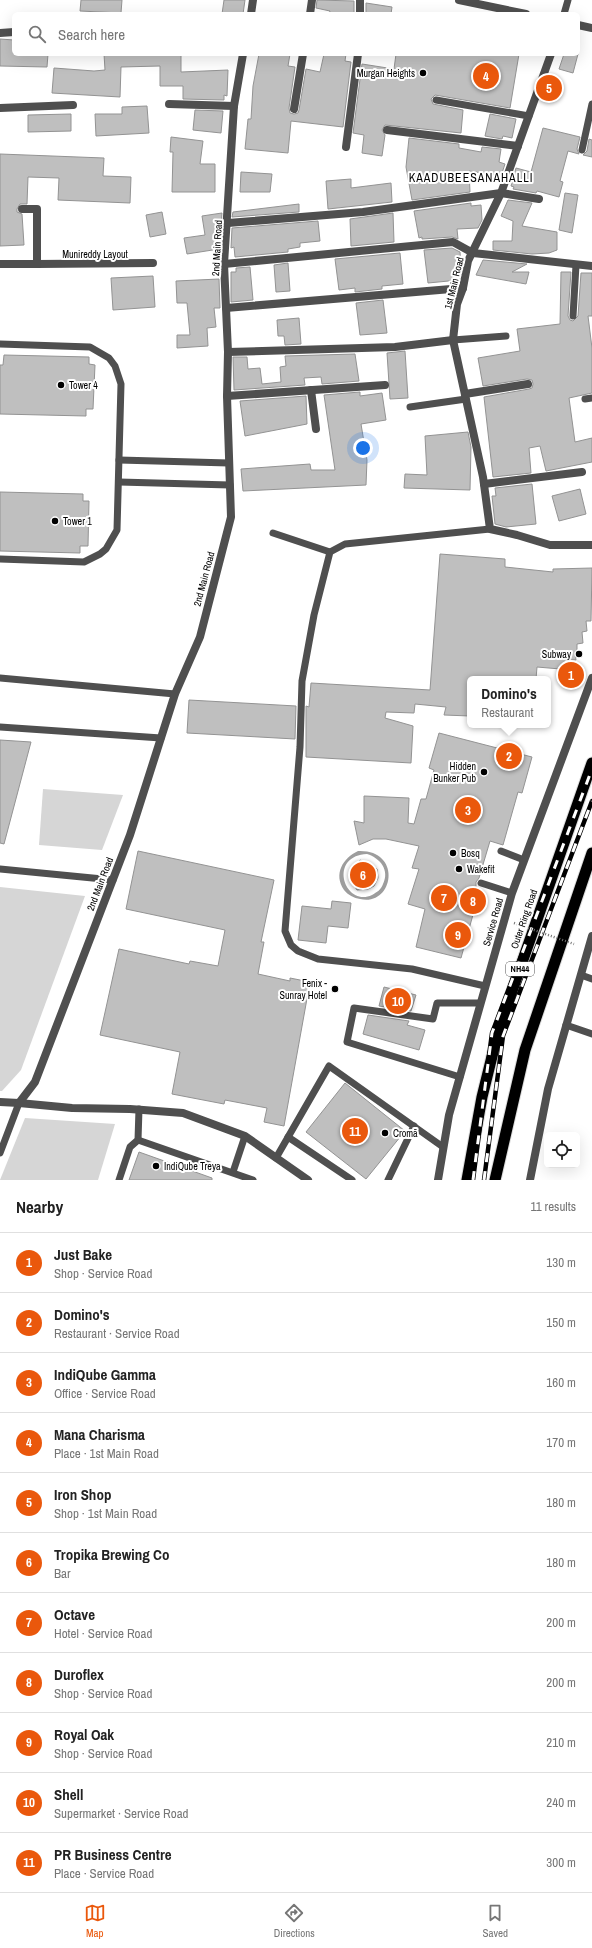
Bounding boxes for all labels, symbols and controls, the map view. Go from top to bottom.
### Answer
search box [12,12,580,56]
icon: search [26,23,48,45]
text: Search here [58,24,125,45]
pin: 4 [473,61,499,91]
place label: Murgan Heights [357,67,415,80]
marker: Murgan Heights [418,68,428,78]
pin: 5 [536,73,562,103]
district label: KAADUBEESANAHALLI [409,170,533,186]
street label: 2nd Main Road [209,220,225,276]
street label: Munireddy Layout [62,248,129,261]
street label: 1st Main Road [441,256,467,310]
place label: Tower 4 [69,379,98,392]
marker: Tower 4 [56,380,66,390]
your location [353,438,373,458]
place label: Tower 1 [63,515,92,528]
marker: Tower 1 [50,516,60,526]
street label: 2nd Main Road [190,550,218,608]
place label: Subway [542,648,572,661]
marker: Subway [574,649,584,659]
pin: 1 [558,660,584,690]
popup [467,676,551,728]
text: Domino's [481,683,537,704]
text: Restaurant [481,704,533,721]
pin: 2 [496,741,522,771]
place label: Hidden Bunker Pub [433,760,476,785]
marker: Hidden Bunker Pub [479,767,489,777]
pin: 3 [455,795,481,825]
place label: Bosq [461,847,480,860]
marker: Bosq [448,848,458,858]
street label: 2nd Main Road [84,855,116,913]
pin: 6 [350,860,376,890]
place label: Wakefit [467,863,495,876]
marker: Wakefit [454,864,464,874]
pin: 7 [431,883,457,913]
pin: 8 [460,886,486,916]
street label: Outer Ring Road [508,888,540,950]
street label: Service Road [480,896,506,948]
pin: 9 [445,920,471,950]
road number: NH44 [506,962,534,976]
place label: Fenix - Sunray Hotel [280,977,327,1002]
marker: Fenix - Sunray Hotel [330,984,340,994]
pin: 10 [385,986,411,1016]
pin: 11 [342,1116,368,1146]
place label: Cromā [393,1127,418,1140]
marker: Cromā [380,1128,390,1138]
map controls [544,1132,580,1168]
button: locate [544,1132,580,1168]
place label: IndiQube Treya [164,1160,221,1173]
marker: IndiQube Treya [151,1161,161,1171]
text: Nearby [16,1195,63,1218]
text: 11 results [531,1198,576,1215]
text: Just Bake [54,1244,112,1265]
text: 1 [26,1254,32,1271]
text: 130 m [546,1254,576,1271]
text: Shop · Service Road [54,1265,152,1282]
text: Domino's [54,1304,110,1325]
text: 2 [26,1314,32,1331]
text: 150 m [546,1314,576,1331]
text: Restaurant · Service Road [54,1325,180,1342]
text: IndiQube Gamma [54,1364,156,1385]
text: 3 [26,1374,32,1391]
text: 160 m [546,1374,576,1391]
text: Office · Service Road [54,1385,156,1402]
text: Mana Charisma [54,1424,145,1445]
text: 4 [26,1434,32,1451]
text: 170 m [546,1434,576,1451]
text: Place · 1st Main Road [54,1445,159,1462]
text: Iron Shop [54,1484,111,1505]
text: 5 [26,1494,32,1511]
text: 180 m [546,1494,576,1511]
text: Shop · 1st Main Road [54,1505,157,1522]
text: Tropika Brewing Co [54,1544,170,1565]
text: 6 [26,1554,32,1571]
text: 180 m [546,1554,576,1571]
text: Bar [54,1565,71,1582]
text: Octave [54,1604,95,1625]
text: 7 [26,1614,32,1631]
text: 200 m [546,1614,576,1631]
text: Hotel · Service Road [54,1625,152,1642]
text: Duroflex [54,1664,104,1685]
text: 8 [26,1674,32,1691]
text: 200 m [546,1674,576,1691]
text: Shop · Service Road [54,1685,152,1702]
text: Royal Oak [54,1724,114,1745]
text: 9 [26,1734,32,1751]
text: 210 m [546,1734,576,1751]
text: Shop · Service Road [54,1745,152,1762]
text: Shell [54,1784,83,1805]
text: 10 [23,1794,35,1811]
text: 240 m [546,1794,576,1811]
text: Supermarket · Service Road [54,1805,189,1822]
text: PR Business Centre [54,1844,172,1865]
text: 11 [23,1854,35,1871]
text: 300 m [546,1854,576,1871]
text: Place · Service Road [54,1865,154,1882]
tab: Map [84,1902,106,1940]
tab: Directions [274,1902,315,1940]
tab: Saved [483,1902,508,1940]

